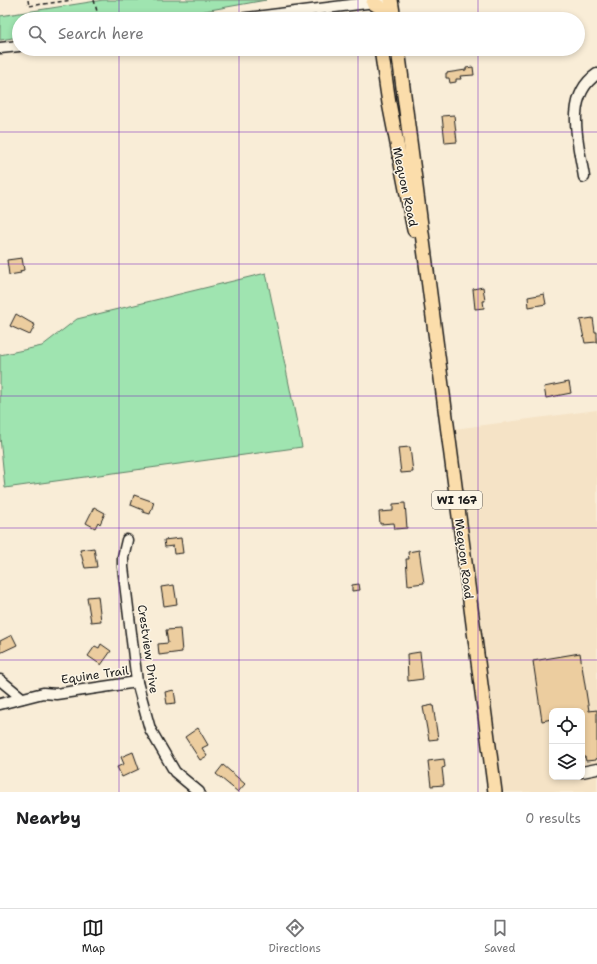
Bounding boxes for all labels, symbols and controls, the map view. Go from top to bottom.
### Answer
search box [12,12,585,56]
icon: search [26,23,48,45]
text: Search here [58,24,144,44]
street label: Mequon Road [389,146,421,229]
road number: WI 167 [432,491,482,509]
street label: Mequon Road [451,518,477,601]
street label: Crestview Drive [134,604,162,695]
street label: Equine Trail [60,662,130,688]
map controls [549,708,585,780]
button: locate [549,708,585,744]
button: layers [549,744,585,780]
text: Nearby [16,807,81,829]
text: 0 results [525,810,581,827]
tab: Map [82,917,105,956]
tab: Directions [268,917,321,956]
tab: Saved [484,917,515,956]

